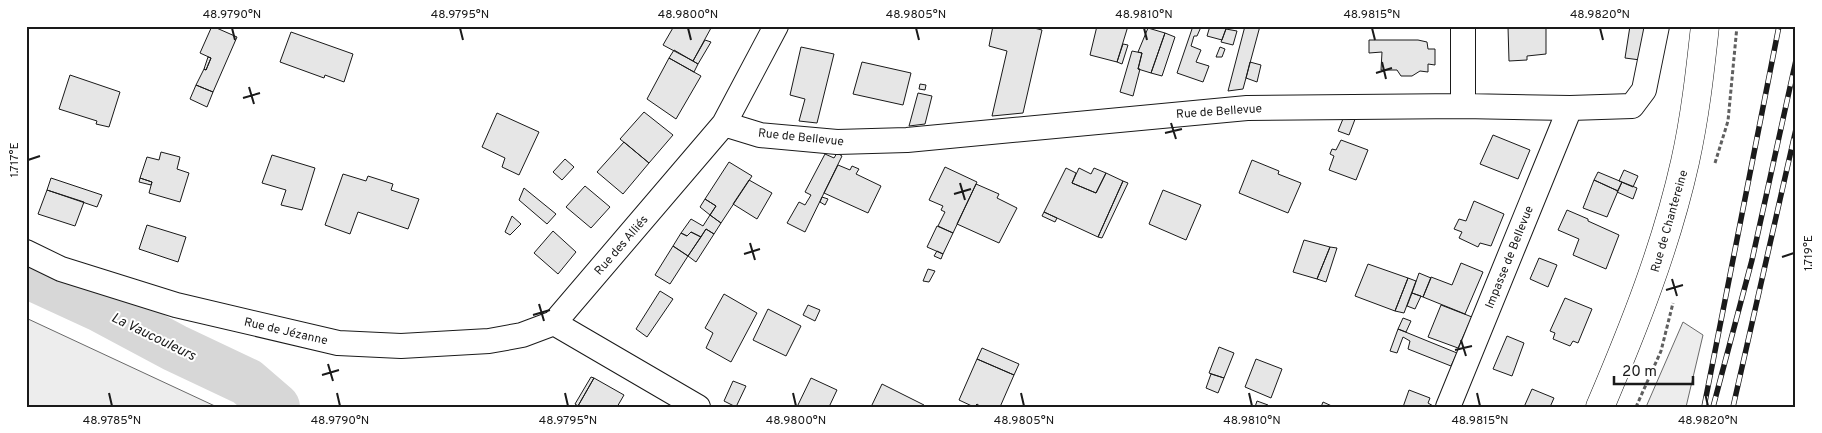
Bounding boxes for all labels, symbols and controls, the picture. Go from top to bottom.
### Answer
text: 48.9790°N [203,7,261,23]
text: 48.9795°N [431,7,489,23]
text: 48.9800°N [658,7,718,23]
text: 48.9805°N [886,7,946,23]
text: 48.9810°N [1115,7,1173,23]
text: 48.9815°N [1343,7,1401,23]
text: 48.9820°N [1570,7,1630,23]
street label: Rue de Bellevue [1176,101,1263,123]
street label: Rue de Bellevue [757,126,845,150]
text: 1.717°E [7,142,23,178]
street label: Rue de Chantereine [1648,168,1692,274]
street label: Impasse de Bellevue [1482,204,1538,311]
street label: Rue des Alliés [591,212,652,279]
text: 1.719°E [1801,235,1817,271]
water label: La Vaucouleurs [108,310,199,365]
street label: Rue de Jézanne [242,315,329,349]
scale bar [1614,353,1693,385]
text: 20 m [1622,363,1657,382]
text: 48.9785°N [83,413,141,429]
text: 48.9790°N [311,413,369,429]
text: 48.9795°N [539,413,597,429]
text: 48.9800°N [766,413,826,429]
text: 48.9805°N [994,413,1054,429]
text: 48.9810°N [1223,413,1281,429]
text: 48.9815°N [1451,413,1509,429]
text: 48.9820°N [1678,413,1738,429]

